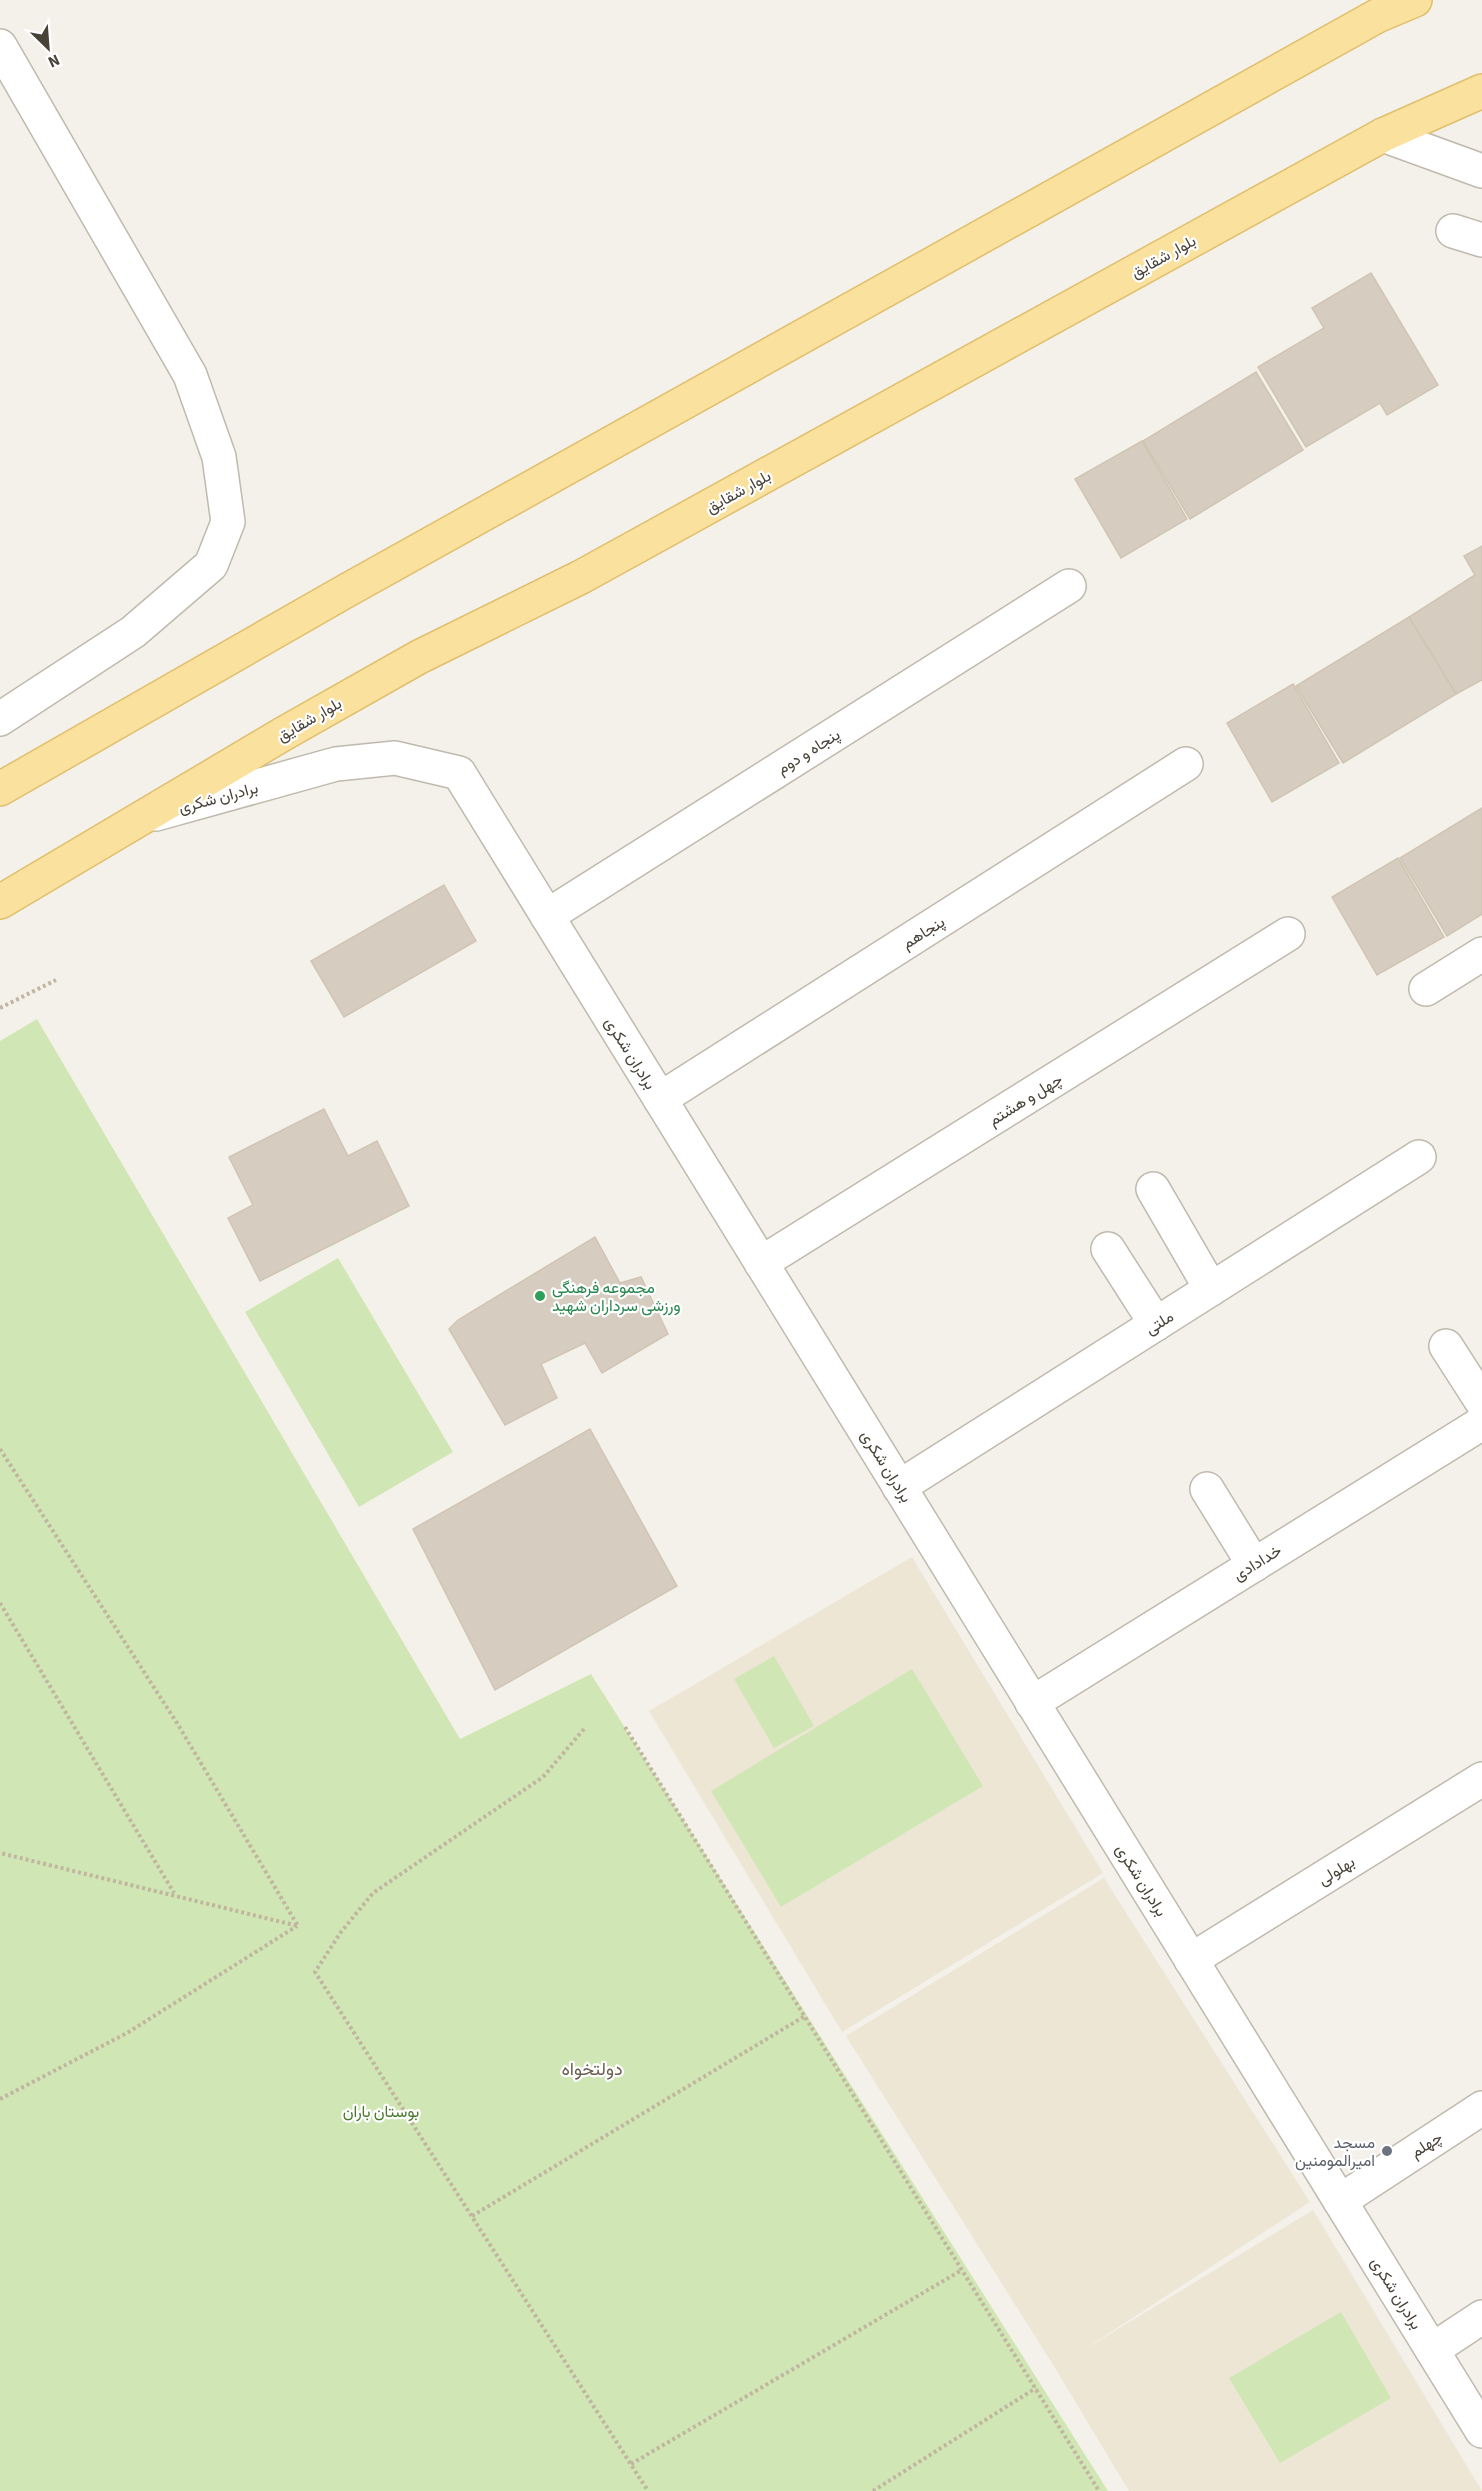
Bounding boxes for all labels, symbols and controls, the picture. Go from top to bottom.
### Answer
north arrow [18,18,78,78]
text: N [44,48,63,73]
street label: بلوار شقایق [1127,230,1200,284]
street label: بلوار شقایق [702,465,775,519]
street label: بلوار شقایق [273,692,346,747]
street label: پنجاه و دوم [773,724,844,780]
street label: برادران شکری [176,777,260,819]
street label: پنجاهم [898,911,949,955]
street label: برادران شکری [599,1013,661,1094]
street label: چهل و هشتم [984,1068,1067,1131]
place label: مجموعه فرهنگی ورزشی سرداران شهید [552,1277,681,1317]
marker: مجموعه فرهنگی ورزشی سرداران شهید [533,1289,547,1303]
street label: ملتی [1141,1306,1178,1340]
street label: برادران شکری [855,1426,917,1507]
street label: خدادادی [1229,1539,1286,1586]
street label: برادران شکری [1110,1840,1172,1921]
street label: بهلولی [1314,1851,1359,1891]
district label: دولتخواه [561,2057,623,2082]
park label: بوستان باران [343,2101,419,2123]
street label: چهلم [1406,2126,1447,2163]
place label: مسجد امیرالمومنین [1295,2132,1375,2172]
marker: مسجد امیرالمومنین [1380,2144,1394,2158]
street label: برادران شکری [1365,2253,1427,2334]

